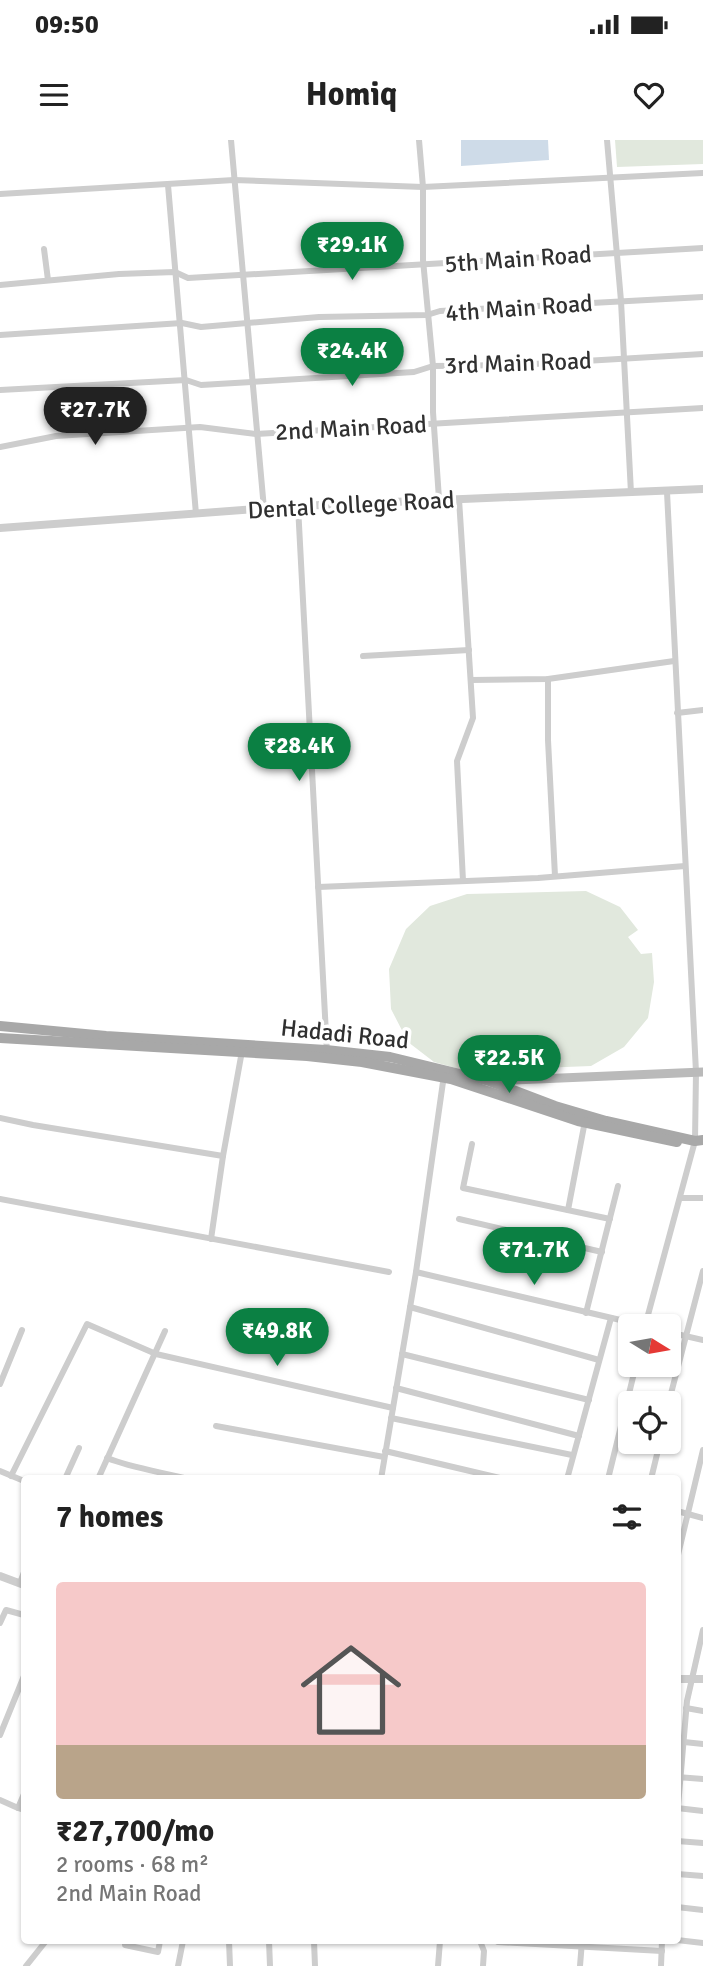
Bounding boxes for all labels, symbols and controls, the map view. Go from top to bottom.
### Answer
text: 09:50 [35,9,99,41]
text: Homiq [306,75,397,114]
icon: menu [35,76,73,114]
icon: heart [630,76,668,114]
pin: ₹29.1K [295,222,409,282]
text: ₹29.1K [317,230,387,259]
street label: 5th Main Road [443,239,593,279]
street label: 4th Main Road [444,288,594,328]
pin: ₹24.4K [295,328,409,388]
text: ₹24.4K [317,336,387,365]
street label: 3rd Main Road [444,345,592,381]
pin: ₹27.7K [38,387,152,447]
text: ₹27.7K [60,395,130,424]
street label: 2nd Main Road [274,409,428,447]
street label: Dental College Road [247,485,455,525]
pin: ₹28.4K [242,724,356,783]
text: ₹28.4K [264,731,334,760]
street label: Hadadi Road [279,1012,411,1056]
pin: ₹22.5K [452,1035,566,1095]
text: ₹22.5K [474,1043,544,1072]
pin: ₹71.7K [477,1228,591,1287]
text: ₹71.7K [499,1235,569,1264]
pin: ₹49.8K [220,1308,334,1368]
north arrow [618,1314,681,1377]
map controls [618,1314,681,1454]
text: ₹49.8K [242,1316,312,1345]
button: locate [618,1391,681,1454]
icon: filters [608,1498,646,1536]
text: 7 homes [56,1499,163,1536]
icon: home [288,1627,414,1753]
text: ₹27,700/mo [56,1813,214,1850]
text: 2 rooms · 68 m² [56,1850,209,1879]
text: 2nd Main Road [56,1879,202,1908]

